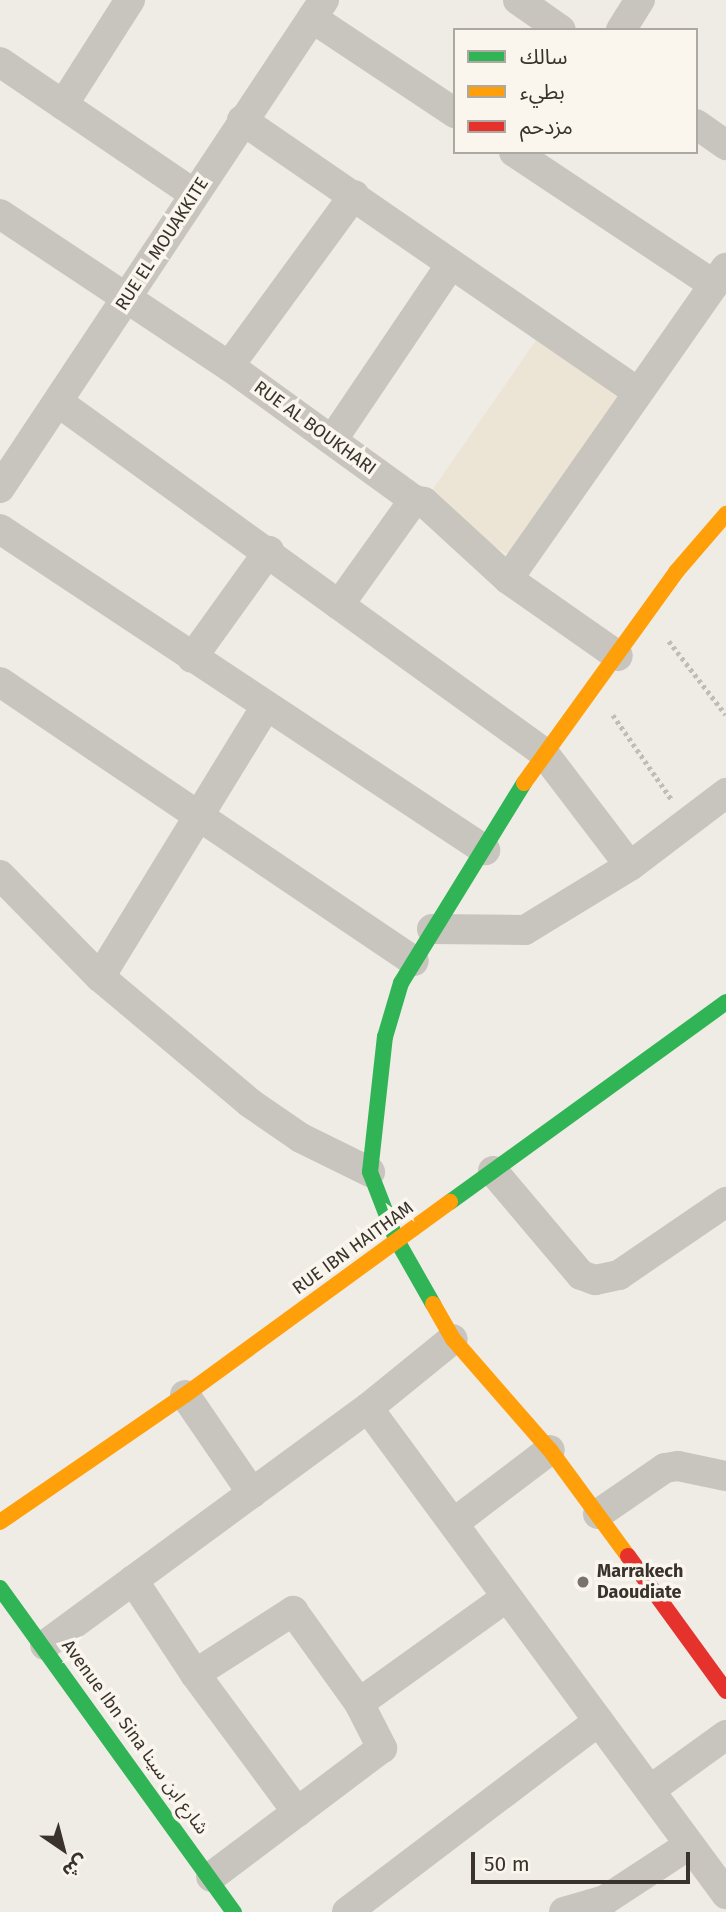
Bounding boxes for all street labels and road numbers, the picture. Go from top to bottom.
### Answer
street label: RUE EL MOUAKKITE [111,173,213,315]
street label: RUE AL BOUKHARI [250,376,380,480]
street label: RUE IBN HAITHAM [288,1197,418,1299]
street label: Avenue Ibn Sina شارع ابن سينا [57,1636,213,1838]

